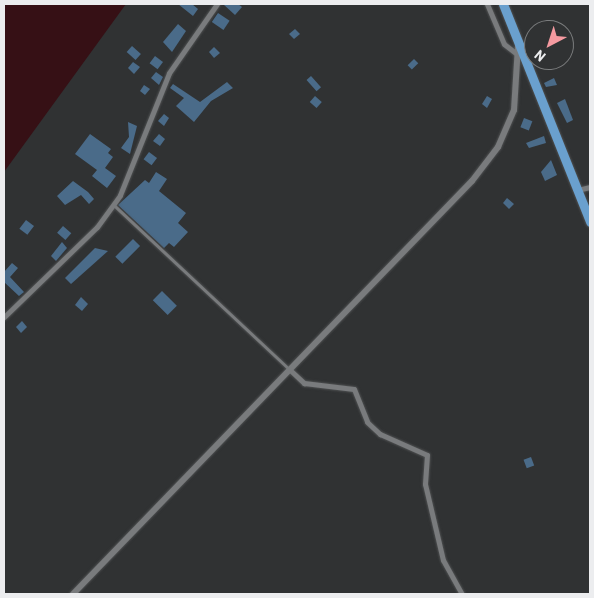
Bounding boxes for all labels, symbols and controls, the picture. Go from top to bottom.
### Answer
north arrow [524,20,574,70]
text: N [531,47,549,66]

